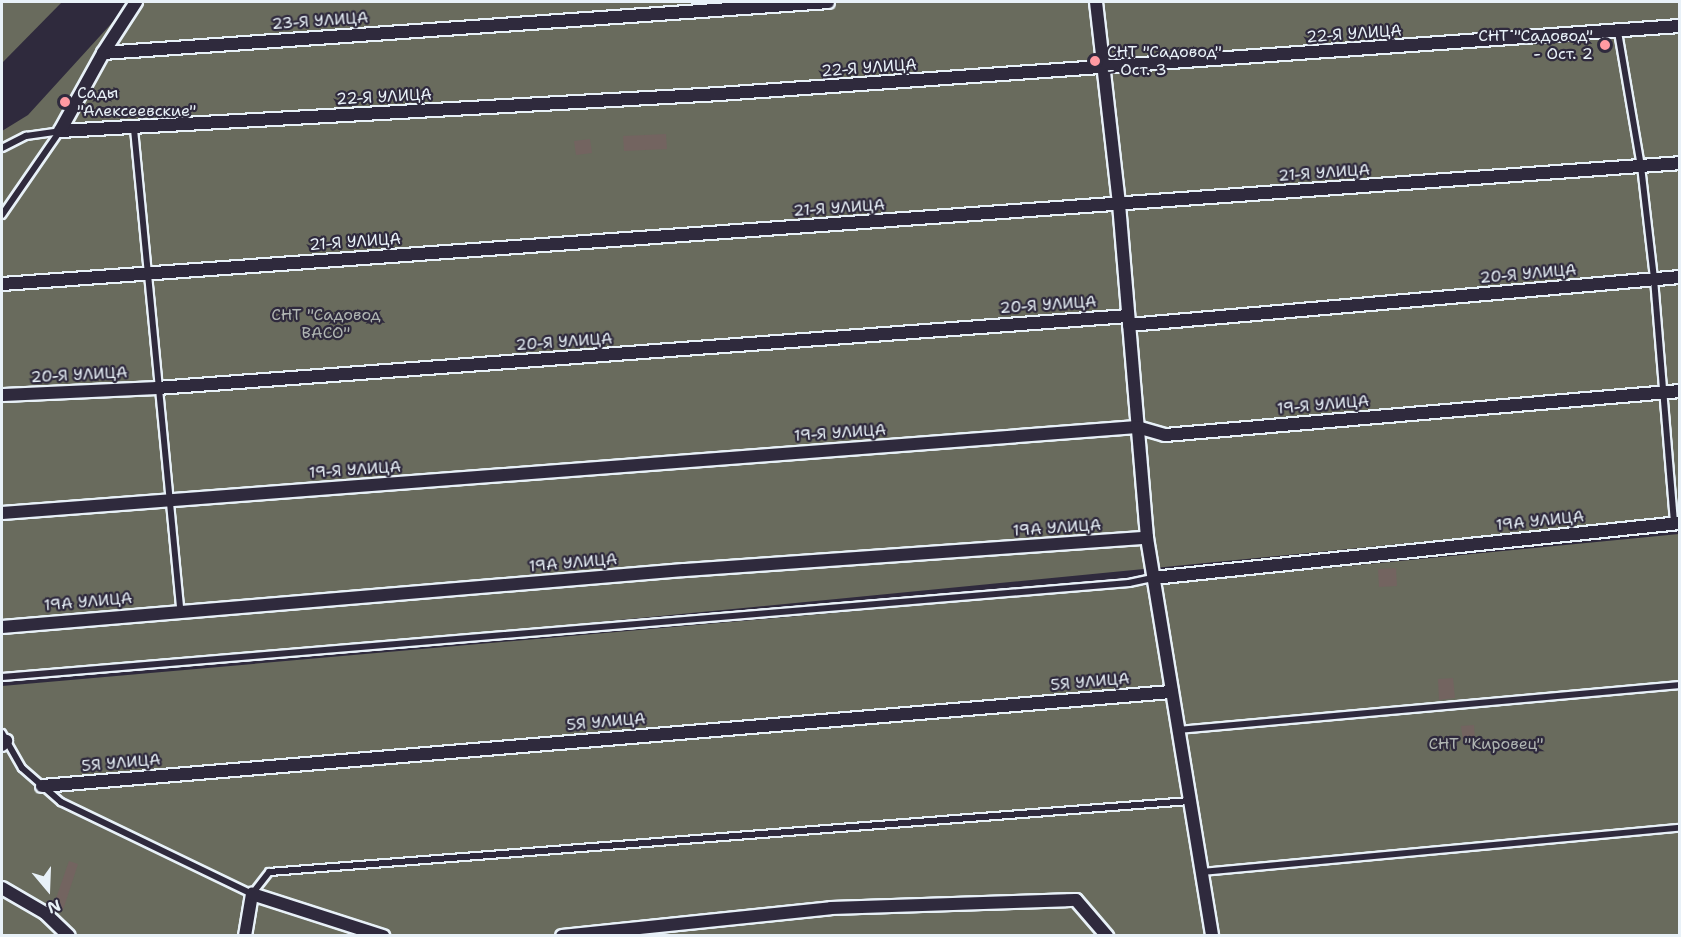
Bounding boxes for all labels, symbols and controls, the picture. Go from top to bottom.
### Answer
street label: 23-Я УЛИЦА [271,8,369,34]
street label: 22-Я УЛИЦА [1305,21,1403,47]
place label: СНТ "Садовод" - Ост. 2 [1478,26,1593,64]
marker: СНТ "Садовод" - Ост. 2 [1598,38,1612,52]
place label: СНТ "Садовод" - Ост. 3 [1107,42,1222,80]
marker: СНТ "Садовод" - Ост. 3 [1088,54,1102,68]
street label: 22-Я УЛИЦА [820,55,918,81]
place label: Сады "Алексеевские" [77,83,196,121]
street label: 22-Я УЛИЦА [336,85,432,109]
marker: Сады "Алексеевские" [58,95,72,109]
street label: 21-Я УЛИЦА [1277,160,1371,186]
street label: 21-Я УЛИЦА [792,195,886,221]
street label: 21-Я УЛИЦА [308,229,402,255]
street label: 20-Я УЛИЦА [1479,260,1577,288]
street label: 20-Я УЛИЦА [999,292,1097,318]
park label: СНТ "Садовод ВАСО" [271,305,381,343]
street label: 20-Я УЛИЦА [515,329,613,355]
street label: 20-Я УЛИЦА [30,363,128,387]
street label: 19-Я УЛИЦА [1276,391,1370,419]
street label: 19-Я УЛИЦА [793,420,887,446]
street label: 19-Я УЛИЦА [308,457,402,483]
street label: 19А УЛИЦА [1495,507,1585,535]
street label: 19А УЛИЦА [1012,515,1102,541]
street label: 19А УЛИЦА [528,550,618,576]
street label: 19А УЛИЦА [43,589,133,615]
street label: 5Я УЛИЦА [1050,669,1130,695]
street label: 5Я УЛИЦА [566,709,646,735]
park label: СНТ "Кировец" [1428,734,1544,754]
street label: 5Я УЛИЦА [81,750,161,776]
north arrow [18,859,78,919]
text: N [45,894,63,918]

